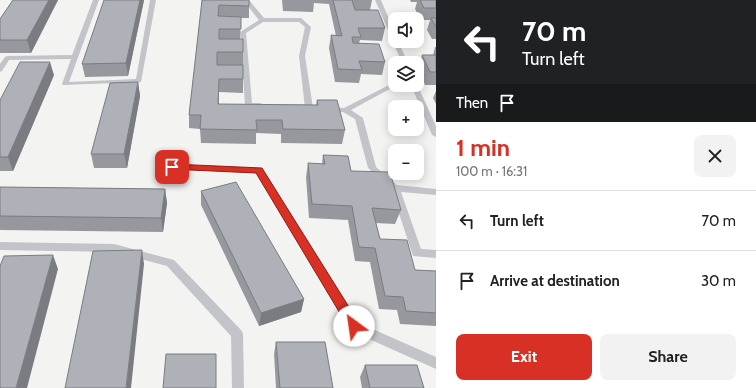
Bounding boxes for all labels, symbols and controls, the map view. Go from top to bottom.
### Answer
map controls [388,12,424,180]
button: sound [388,12,424,48]
text: 70 m [522,14,586,48]
icon: left [456,16,508,68]
text: Turn left [522,48,585,70]
button: layers [388,56,424,92]
icon: arrive [496,92,518,114]
text: Then [456,94,488,112]
button: + [388,100,424,136]
text: 1 min [456,133,510,162]
button: close [694,135,736,177]
button: − [388,144,424,180]
pin [155,150,189,184]
icon: arrive [161,156,183,178]
text: 100 m · 16:31 [456,163,527,179]
icon: left [456,210,478,232]
text: Turn left [490,212,544,230]
text: 70 m [702,212,736,230]
icon: arrive [456,270,478,292]
text: Arrive at destination [490,272,620,290]
text: 30 m [701,272,736,290]
position arrow [333,305,375,347]
button: Exit [456,334,592,380]
button: Share [600,334,736,380]

